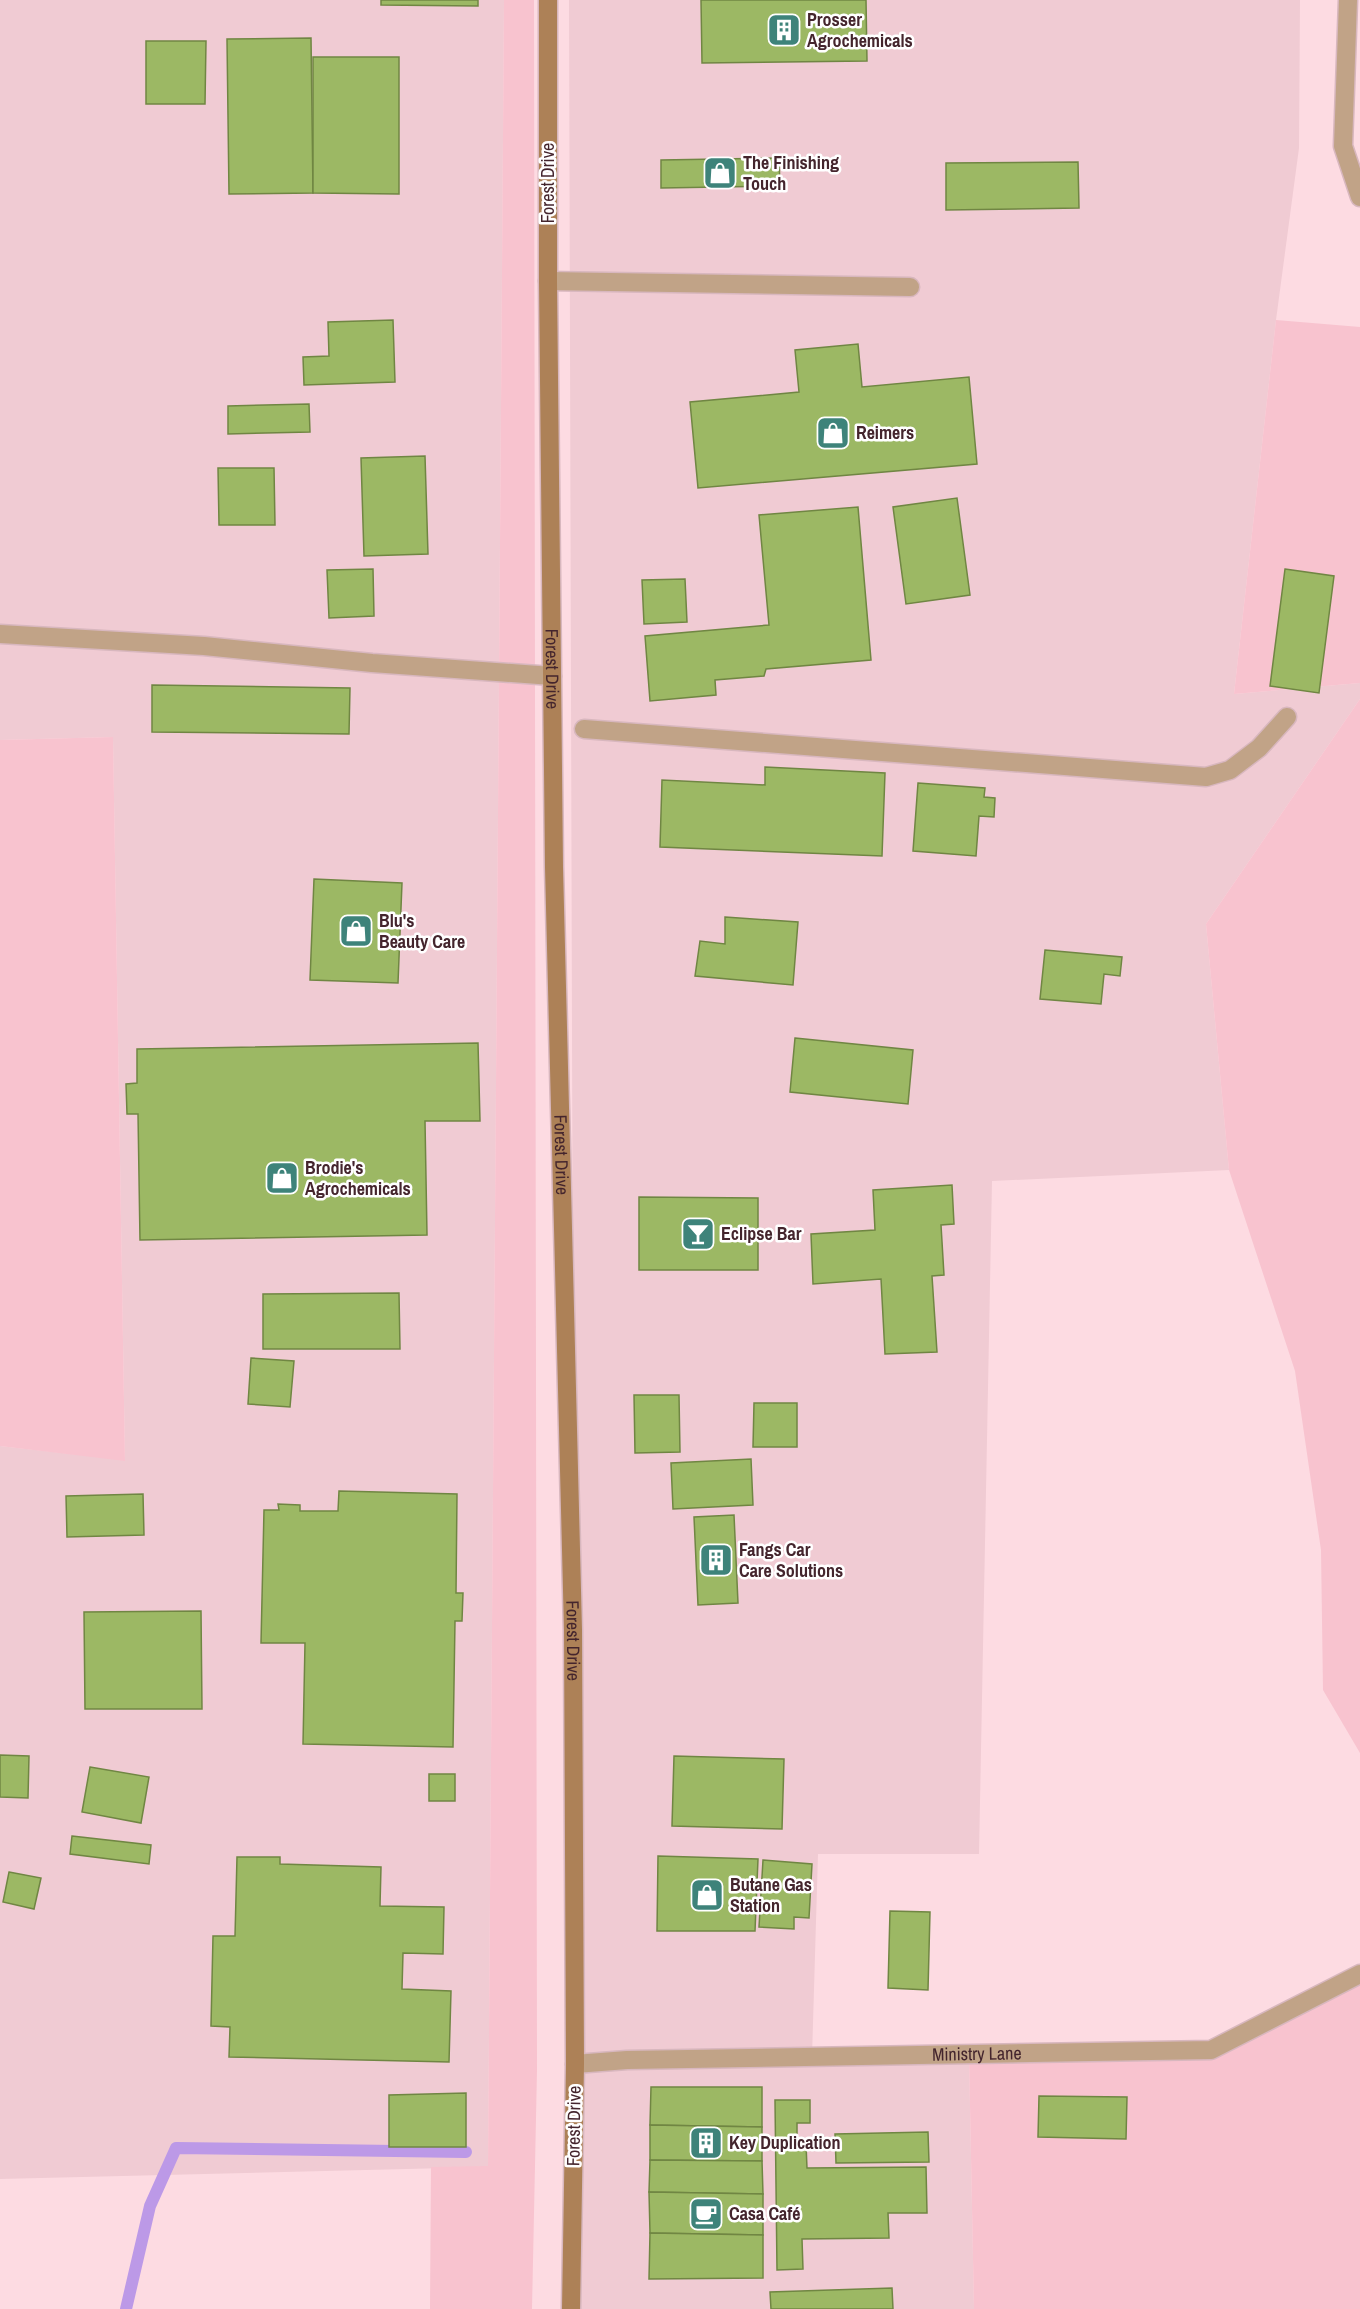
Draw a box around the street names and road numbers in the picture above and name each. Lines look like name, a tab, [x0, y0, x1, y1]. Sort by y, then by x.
street label: Forest Drive	[535, 143, 560, 223]
street label: Forest Drive	[540, 629, 565, 709]
street label: Forest Drive	[548, 1114, 575, 1195]
street label: Forest Drive	[560, 1600, 586, 1681]
street label: Ministry Lane	[932, 2040, 1022, 2067]
street label: Forest Drive	[560, 2086, 587, 2166]

